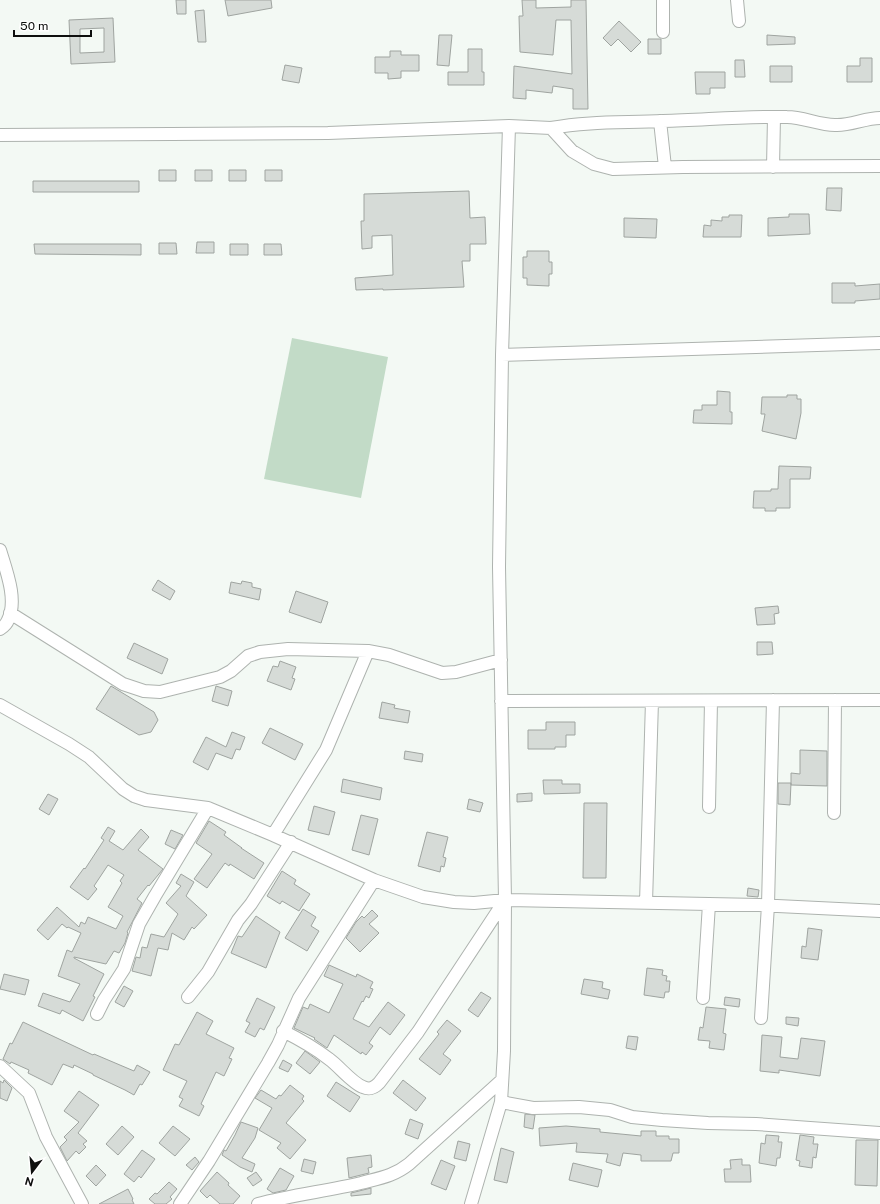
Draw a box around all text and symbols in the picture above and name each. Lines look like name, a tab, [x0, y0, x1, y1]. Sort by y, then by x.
scale bar	[14, 12, 91, 38]
text: 50 m	[20, 19, 48, 33]
north arrow	[12, 1152, 52, 1192]
text: N	[23, 1175, 35, 1189]

